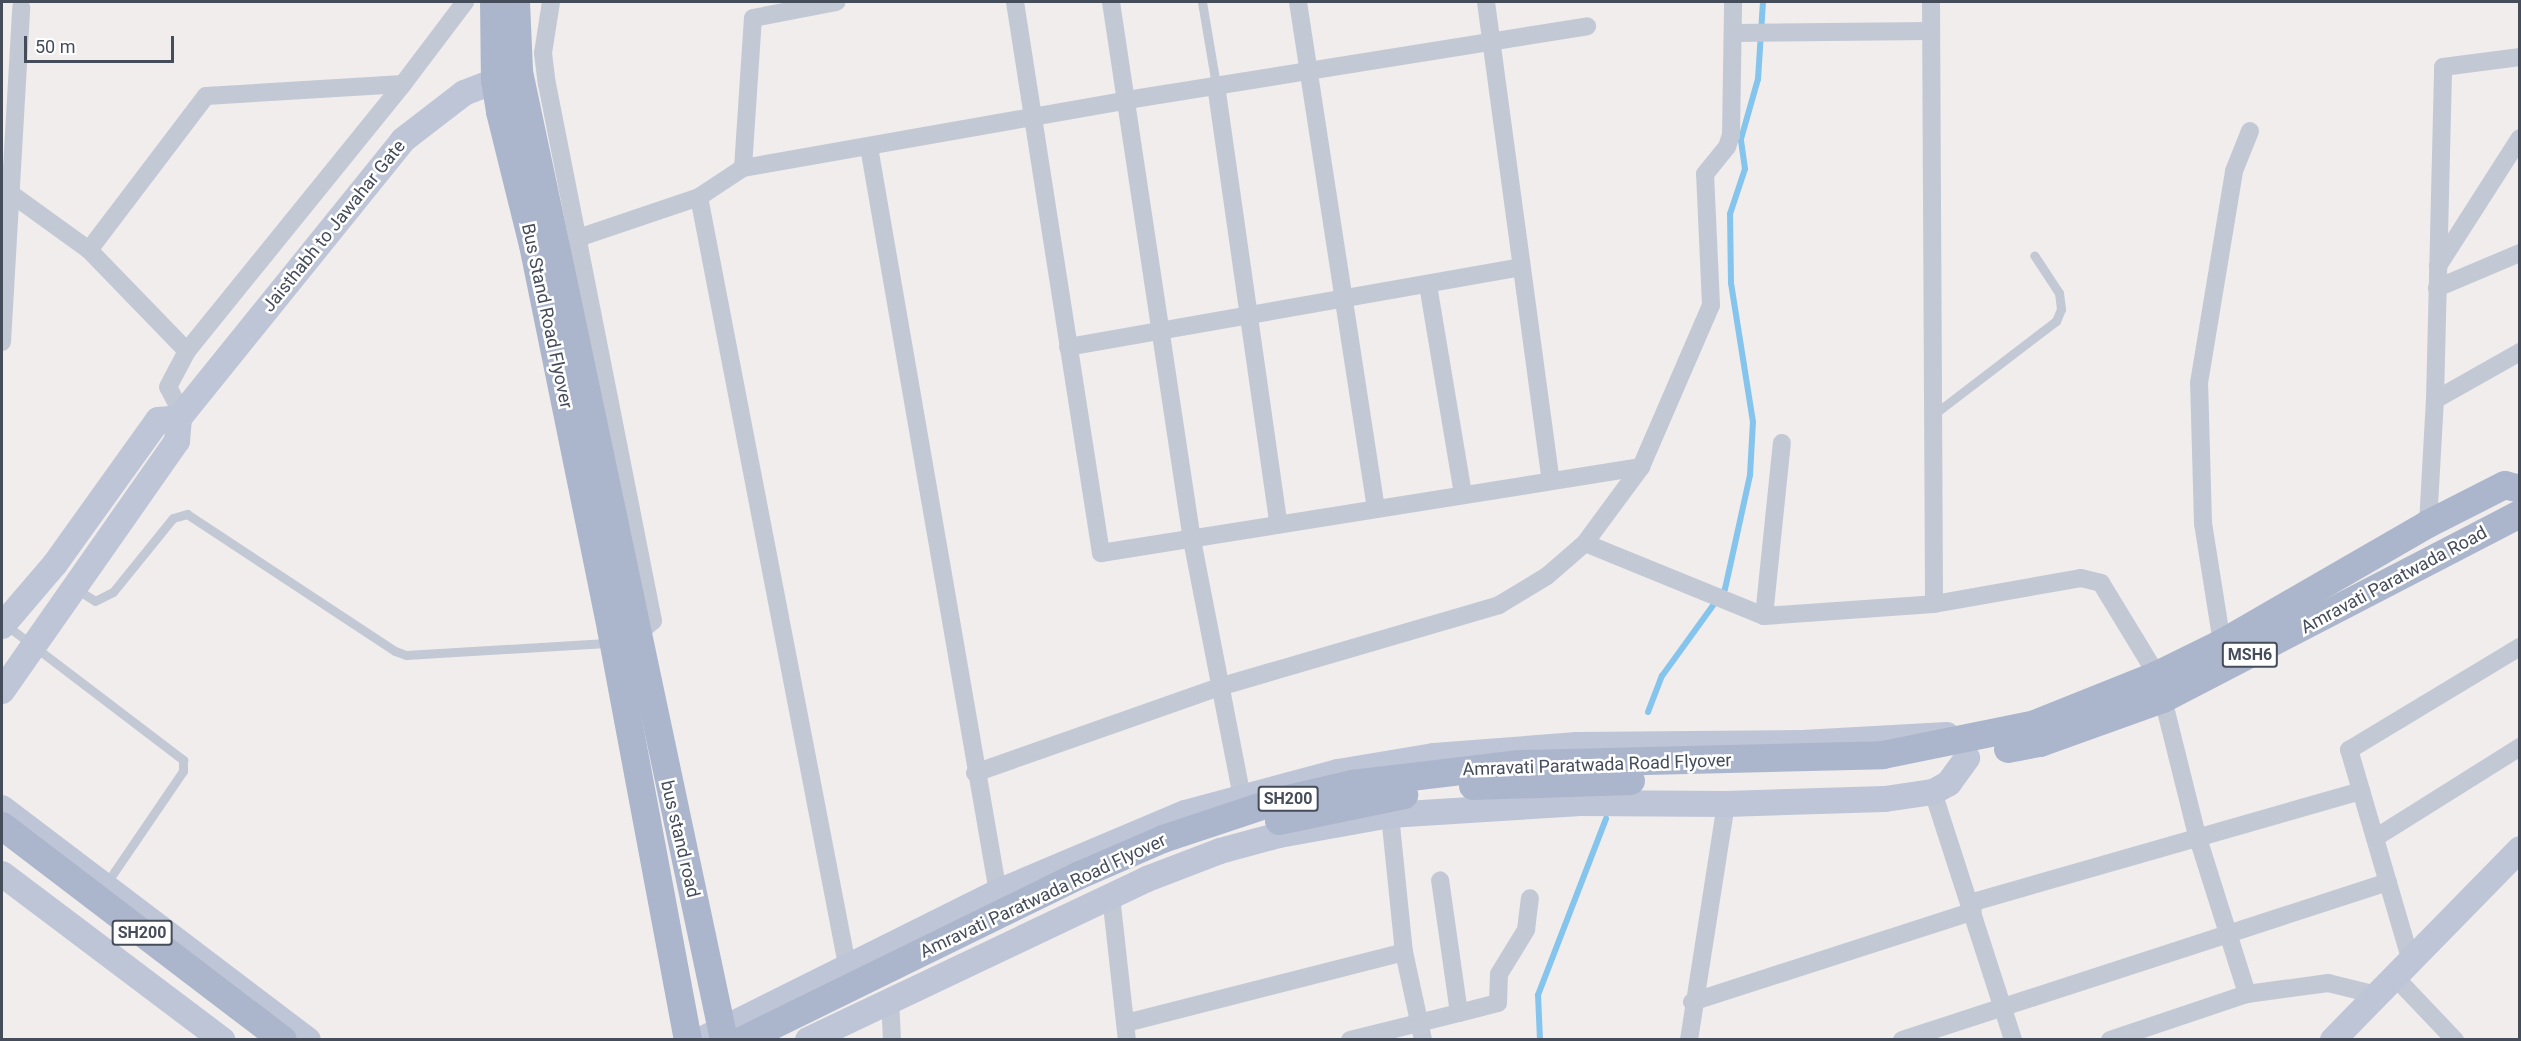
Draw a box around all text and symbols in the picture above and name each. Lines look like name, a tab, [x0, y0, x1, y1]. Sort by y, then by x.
scale bar	[27, 24, 177, 62]
text: 50 m	[35, 36, 75, 57]
street label: Jaisthabh to Jawahar Gate	[258, 136, 410, 316]
street label: Bus Stand Road Flyover	[517, 221, 577, 411]
street label: Amravati Paratwada Road	[2297, 522, 2491, 638]
road number: MSH6	[2222, 642, 2278, 668]
street label: Amravati Paratwada Road Flyover	[1462, 750, 1732, 780]
street label: bus stand road	[656, 778, 704, 900]
road number: SH200	[1256, 786, 1320, 812]
street label: Amravati Paratwada Road Flyover	[916, 829, 1170, 963]
road number: SH200	[110, 920, 174, 946]

